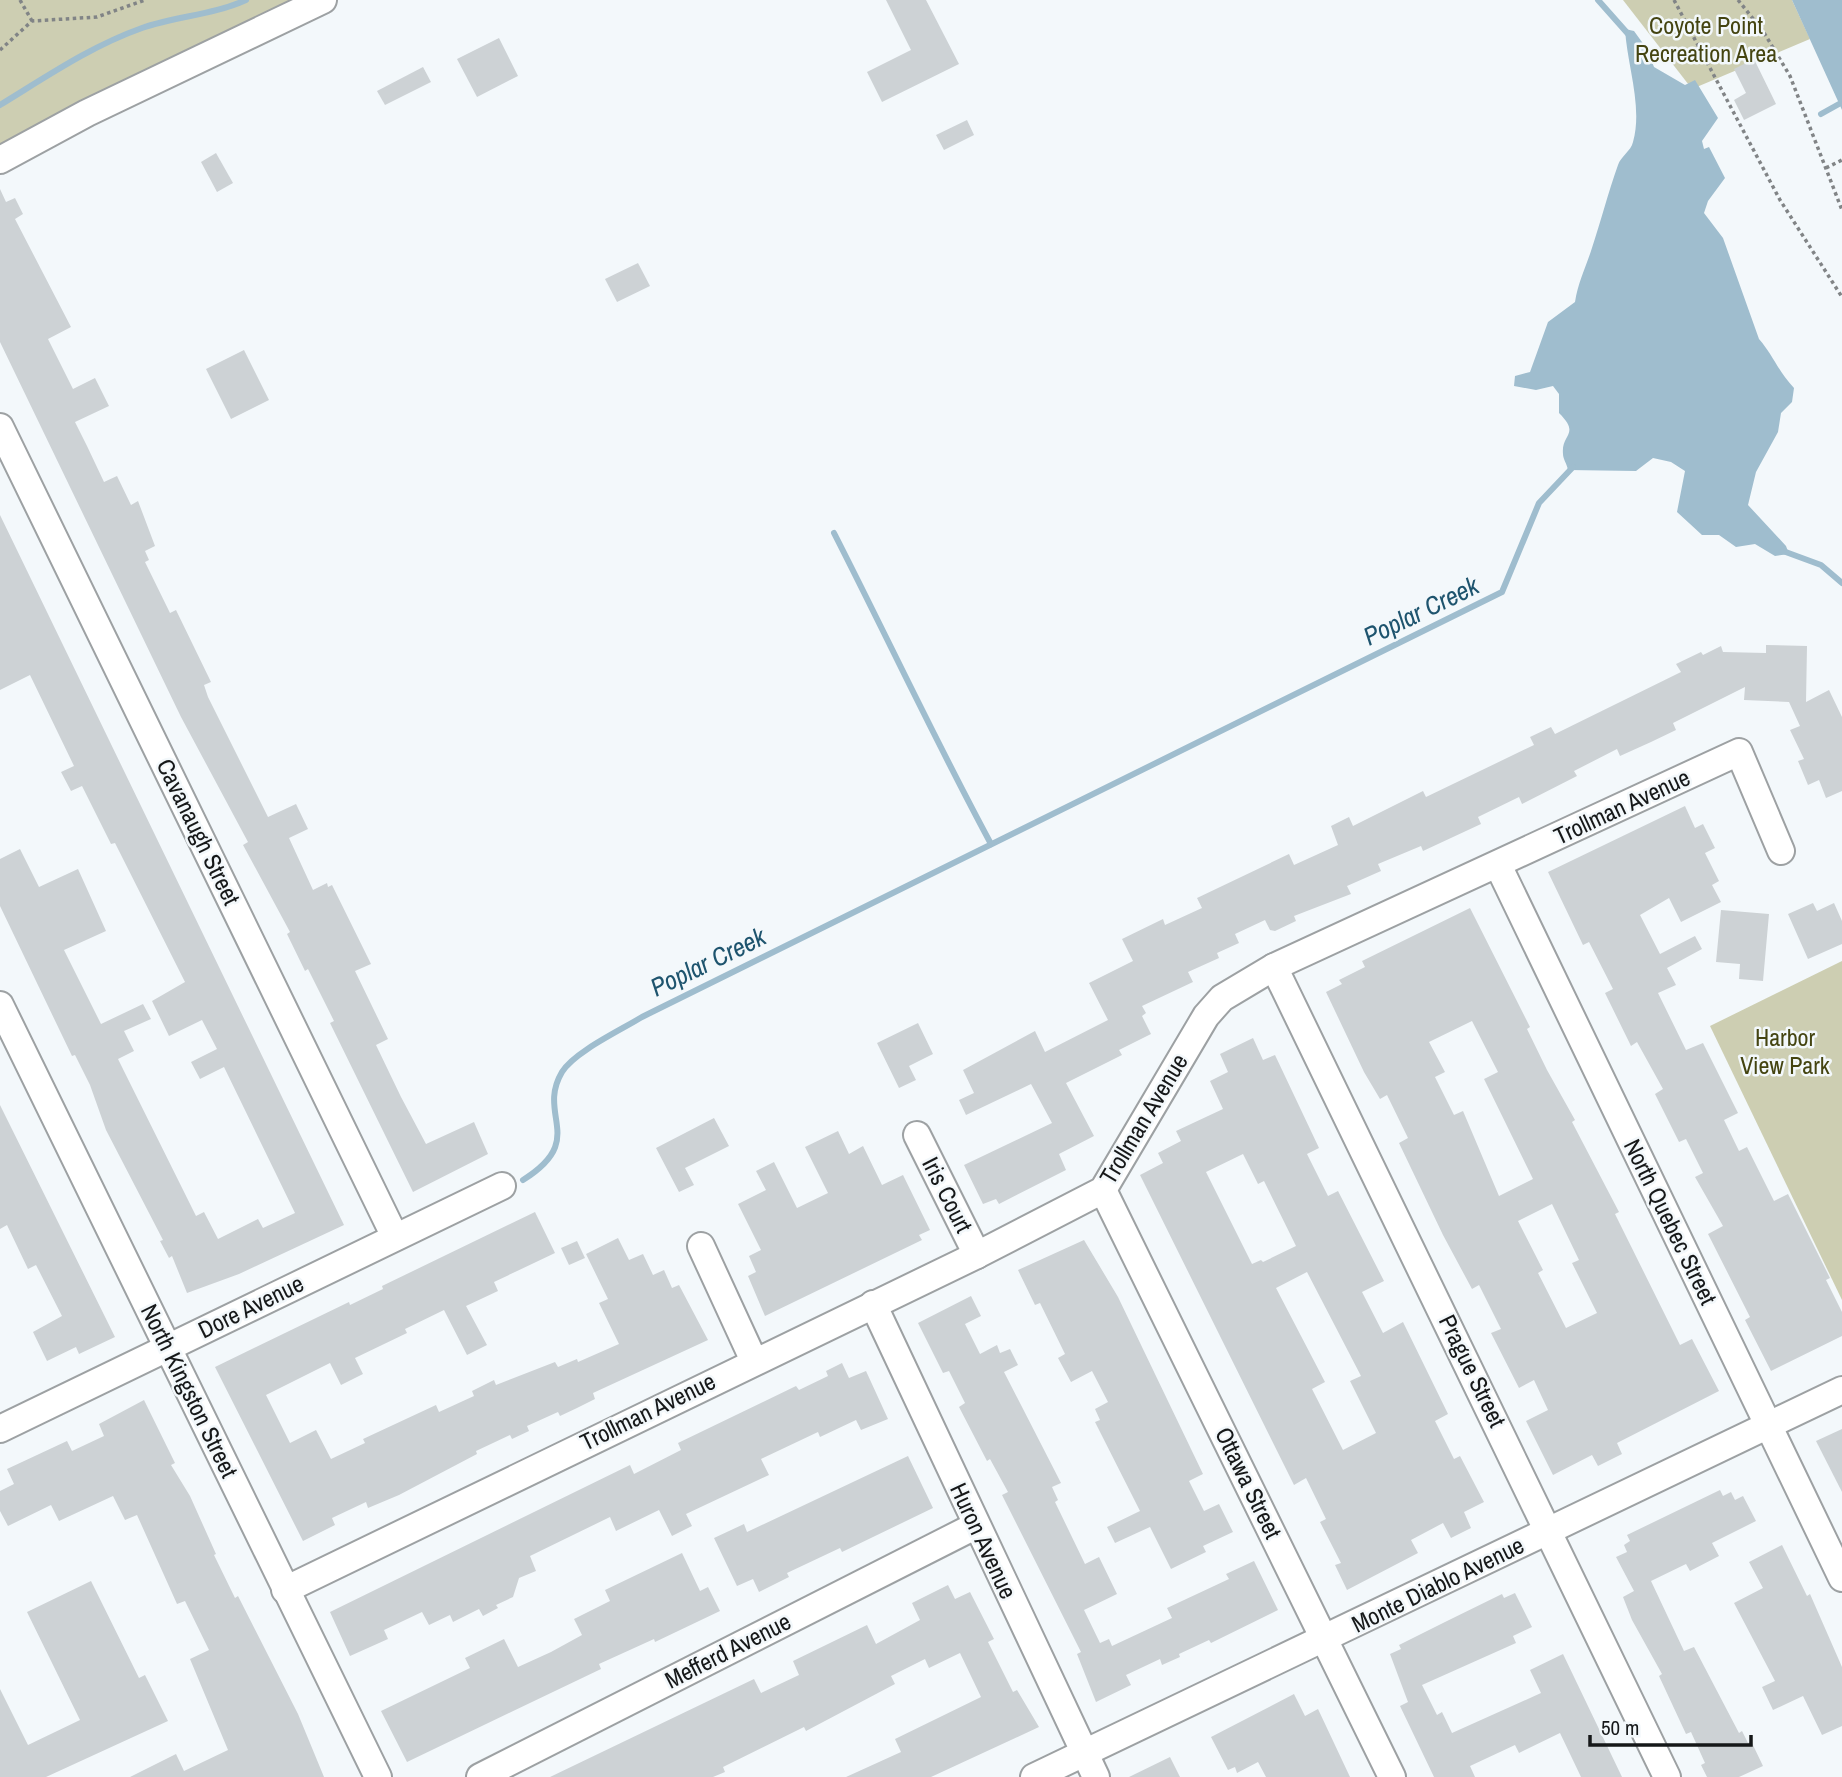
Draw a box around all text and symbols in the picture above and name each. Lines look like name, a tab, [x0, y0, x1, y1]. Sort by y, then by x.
park label: Coyote Point Recreation Area	[1635, 9, 1777, 69]
water label: Poplar Creek	[1357, 567, 1486, 654]
street label: Cavanaugh Street	[150, 753, 248, 910]
street label: Trollman Avenue	[1548, 761, 1695, 852]
water label: Poplar Creek	[644, 918, 773, 1005]
park label: Harbor View Park	[1740, 1021, 1830, 1081]
street label: Trollman Avenue	[1092, 1047, 1195, 1190]
street label: North Quebec Street	[1617, 1133, 1725, 1310]
street label: Iris Court	[915, 1151, 981, 1238]
street label: Dore Avenue	[193, 1267, 309, 1345]
street label: North Kingston Street	[134, 1298, 246, 1483]
street label: Prague Street	[1432, 1309, 1514, 1433]
street label: Trollman Avenue	[575, 1365, 720, 1458]
street label: Ottawa Street	[1208, 1421, 1290, 1544]
street label: Huron Avenue	[943, 1477, 1025, 1604]
street label: Monte Diablo Avenue	[1346, 1529, 1529, 1640]
street label: Mefferd Avenue	[659, 1605, 796, 1696]
scale bar	[1590, 1704, 1751, 1748]
text: 50 m	[1601, 1713, 1639, 1742]

